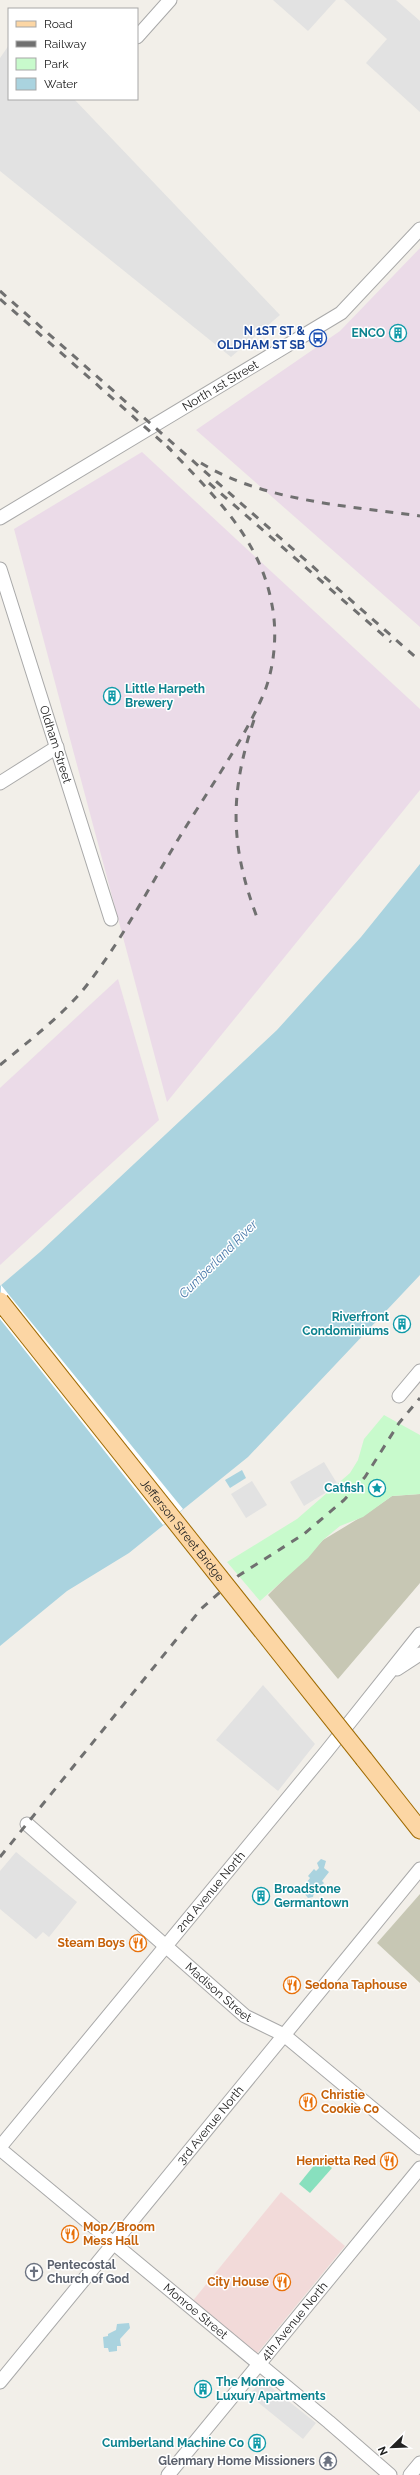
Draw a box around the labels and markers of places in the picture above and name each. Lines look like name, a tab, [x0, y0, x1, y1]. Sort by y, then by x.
building icon: ENCO	[388, 323, 408, 343]
place label: N 1ST ST & OLDHAM ST SB	[217, 324, 305, 352]
place label: ENCO	[351, 326, 385, 340]
bus stop icon: N 1ST ST & OLDHAM ST SB	[308, 328, 328, 348]
place label: Little Harpeth Brewery	[125, 682, 205, 710]
building icon: Little Harpeth Brewery	[102, 686, 122, 706]
place label: Riverfront Condominiums	[302, 1310, 389, 1338]
building icon: Riverfront Condominiums	[392, 1314, 412, 1334]
place icon: Catfish	[367, 1478, 387, 1498]
place label: Catfish	[324, 1481, 364, 1495]
place label: Broadstone Germantown	[274, 1882, 349, 1910]
building icon: Broadstone Germantown	[251, 1886, 271, 1906]
restaurant icon: Steam Boys	[128, 1933, 148, 1953]
place label: Steam Boys	[58, 1936, 125, 1950]
restaurant icon: Sedona Taphouse	[282, 1975, 302, 1995]
place label: Sedona Taphouse	[305, 1978, 407, 1992]
place label: Christie Cookie Co	[321, 2088, 379, 2116]
restaurant icon: Christie Cookie Co	[298, 2092, 318, 2112]
restaurant icon: Henrietta Red	[379, 2151, 399, 2171]
place label: Henrietta Red	[296, 2154, 376, 2168]
place label: Mop/Broom Mess Hall	[83, 2220, 155, 2248]
restaurant icon: Mop/Broom Mess Hall	[60, 2224, 80, 2244]
place label: Pentecostal Church of God	[47, 2258, 130, 2286]
church icon: Pentecostal Church of God	[24, 2262, 44, 2282]
restaurant icon: City House	[272, 2272, 292, 2292]
place label: City House	[207, 2275, 269, 2289]
place label: The Monroe Luxury Apartments	[216, 2375, 326, 2403]
building icon: The Monroe Luxury Apartments	[193, 2379, 213, 2399]
building icon: Cumberland Machine Co	[247, 2433, 267, 2453]
place label: Cumberland Machine Co	[102, 2436, 244, 2450]
temple icon: Glenmary Home Missioners	[318, 2451, 338, 2471]
place label: Glenmary Home Missioners	[158, 2454, 315, 2468]

